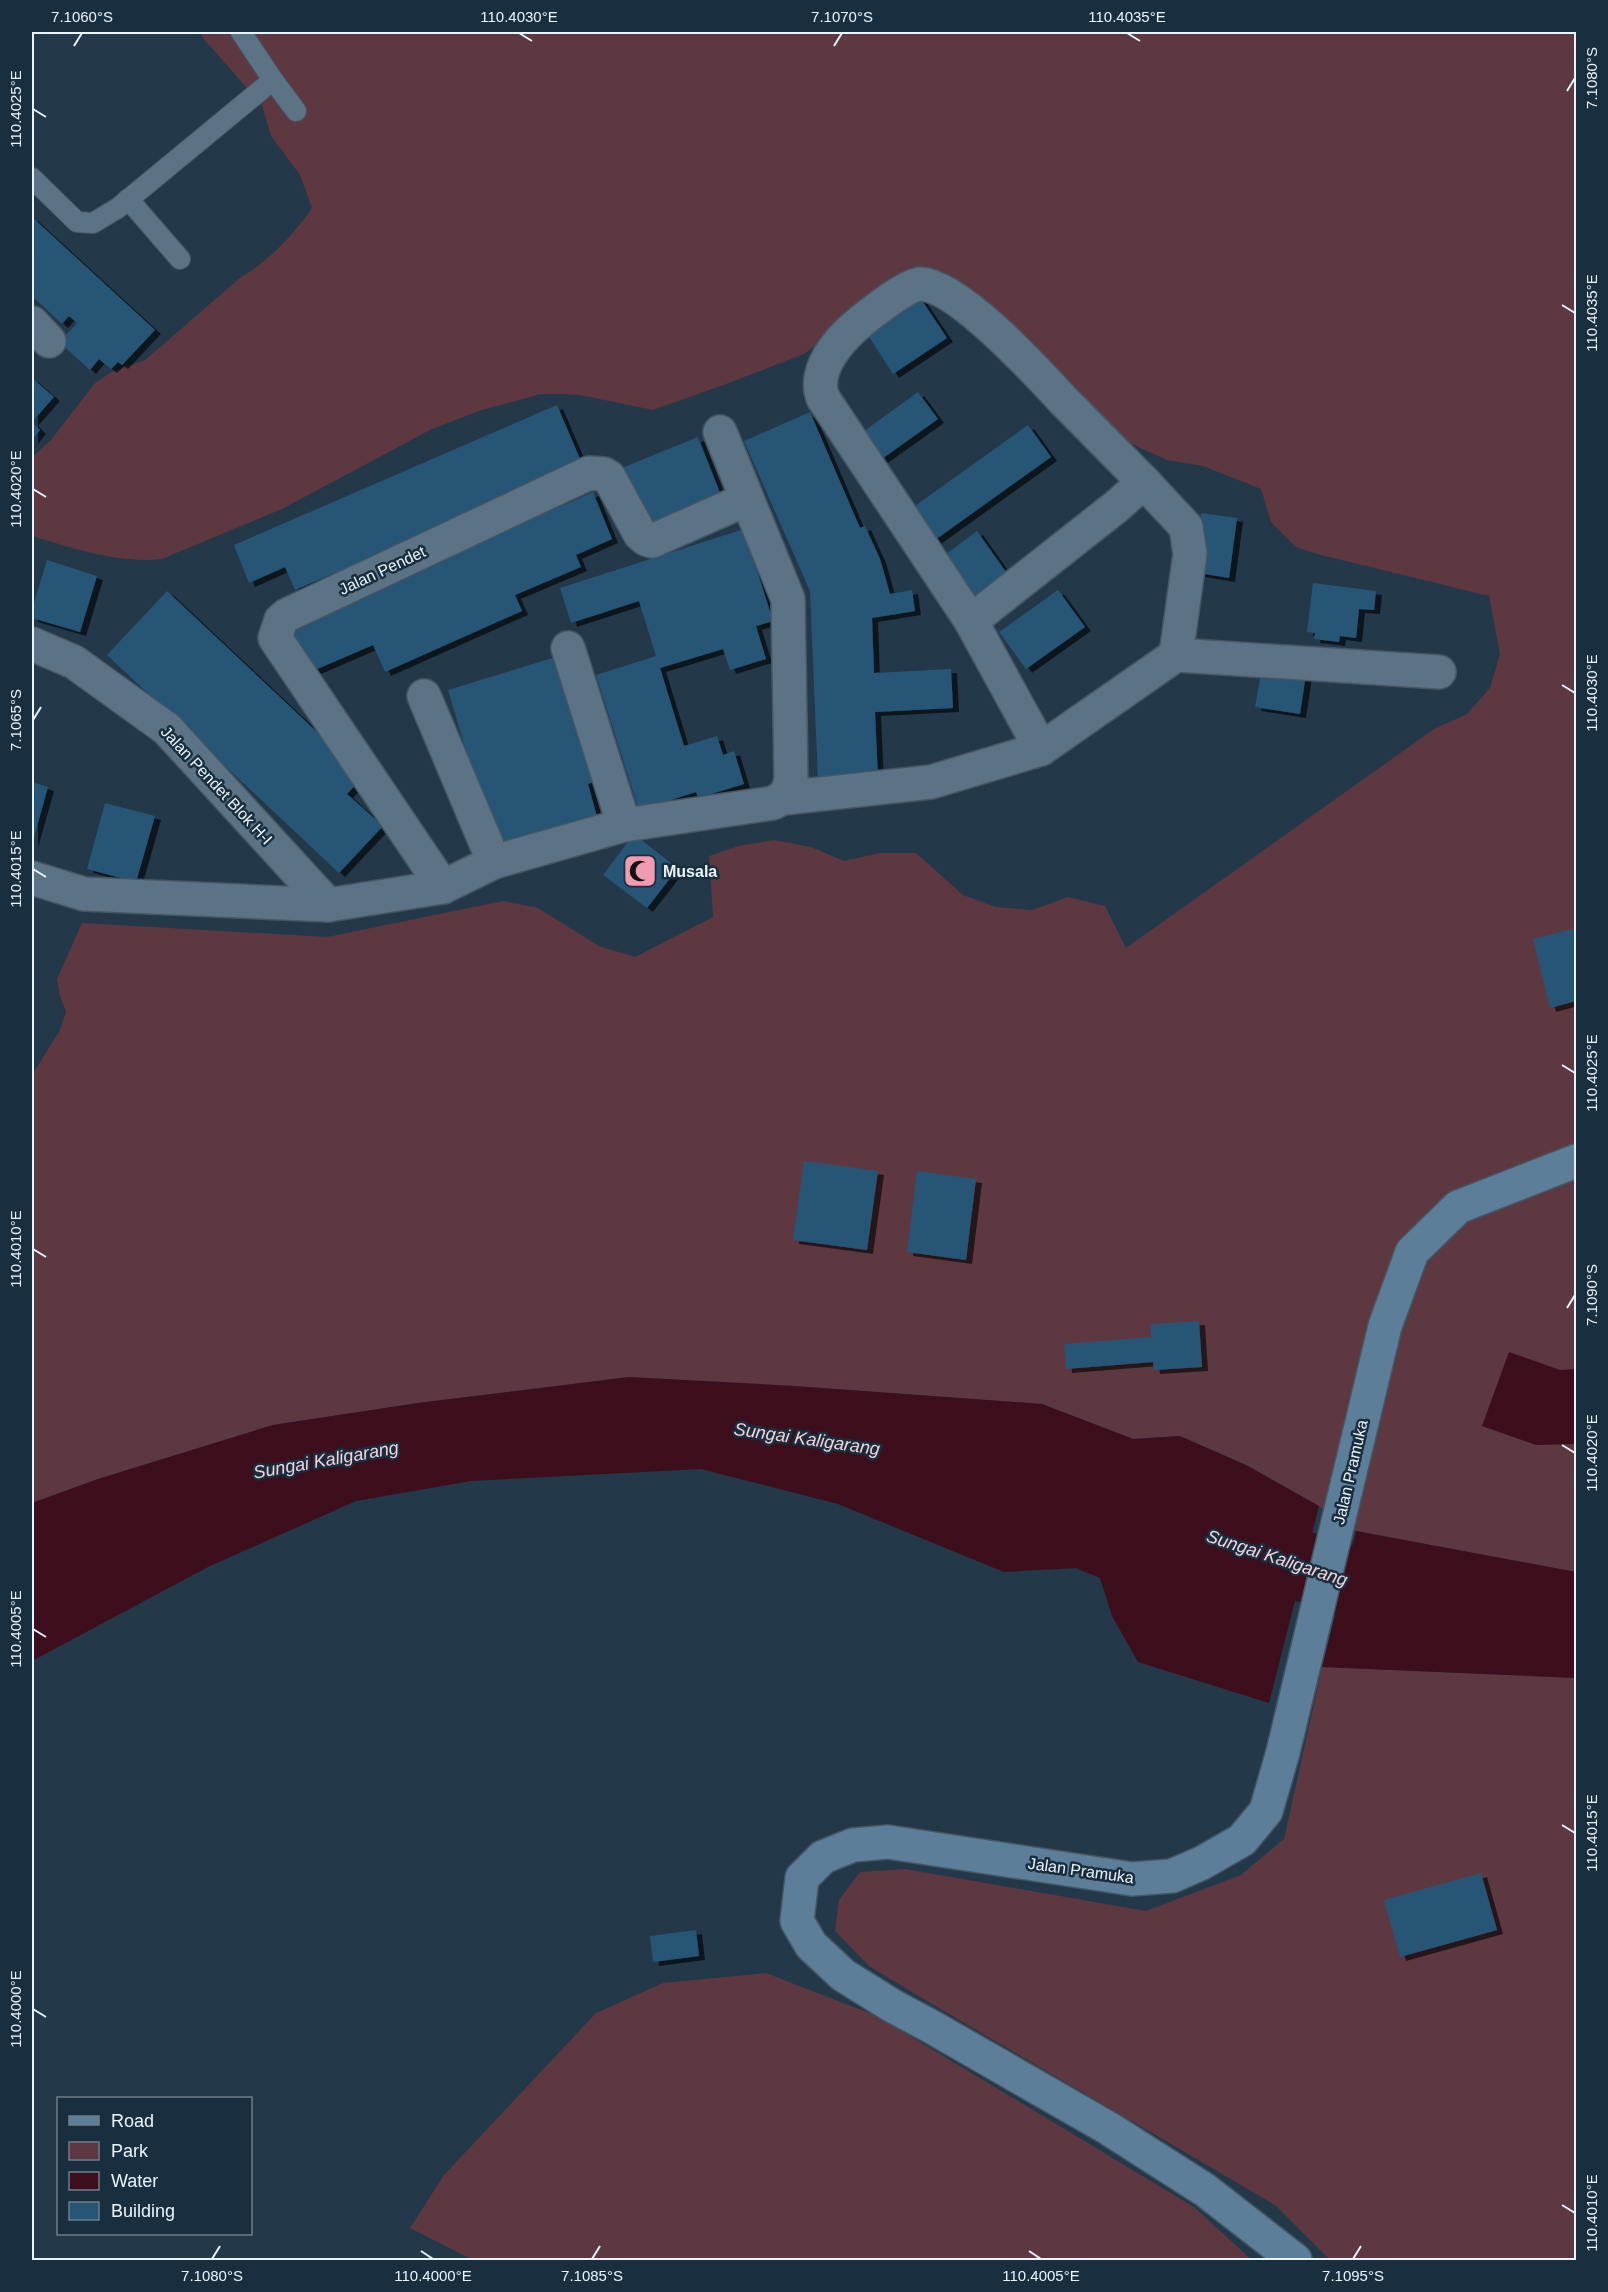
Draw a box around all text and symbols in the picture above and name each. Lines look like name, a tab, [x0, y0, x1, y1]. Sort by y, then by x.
text: 7.1060°S	[51, 8, 113, 25]
text: 110.4030°E	[480, 8, 558, 25]
text: 7.1070°S	[811, 8, 873, 25]
text: 110.4035°E	[1088, 8, 1166, 25]
text: 7.1080°S	[1583, 47, 1600, 109]
text: 110.4025°E	[7, 70, 24, 148]
text: 110.4035°E	[1583, 274, 1600, 352]
text: 110.4020°E	[7, 450, 24, 528]
street label: Jalan Pendet	[336, 543, 429, 598]
text: 110.4030°E	[1583, 654, 1600, 732]
text: 7.1065°S	[7, 689, 24, 751]
street label: Jalan Pendet Blok H-I	[158, 723, 276, 848]
text: 110.4015°E	[7, 830, 24, 908]
mosque icon: Musala	[622, 853, 658, 889]
place label: Musala	[663, 863, 717, 880]
text: 110.4025°E	[1583, 1034, 1600, 1112]
text: 110.4010°E	[7, 1210, 24, 1288]
text: 7.1090°S	[1583, 1264, 1600, 1326]
text: 110.4020°E	[1583, 1414, 1600, 1492]
street label: Jalan Pramuka	[1330, 1418, 1371, 1526]
water label: Sungai Kaligarang	[733, 1419, 881, 1459]
water label: Sungai Kaligarang	[252, 1437, 400, 1483]
water label: Sungai Kaligarang	[1204, 1526, 1350, 1590]
text: 110.4005°E	[7, 1590, 24, 1668]
text: 110.4015°E	[1583, 1794, 1600, 1872]
street label: Jalan Pramuka	[1027, 1855, 1135, 1886]
text: 110.4000°E	[7, 1970, 24, 2048]
legend	[57, 2097, 252, 2235]
text: Road	[111, 2111, 154, 2131]
text: Park	[111, 2141, 149, 2161]
text: Water	[111, 2171, 158, 2191]
text: 110.4010°E	[1583, 2174, 1600, 2252]
text: Building	[111, 2201, 175, 2221]
text: 7.1080°S	[181, 2267, 243, 2284]
text: 110.4000°E	[394, 2267, 472, 2284]
text: 7.1085°S	[561, 2267, 623, 2284]
text: 110.4005°E	[1002, 2267, 1080, 2284]
text: 7.1095°S	[1322, 2267, 1384, 2284]

